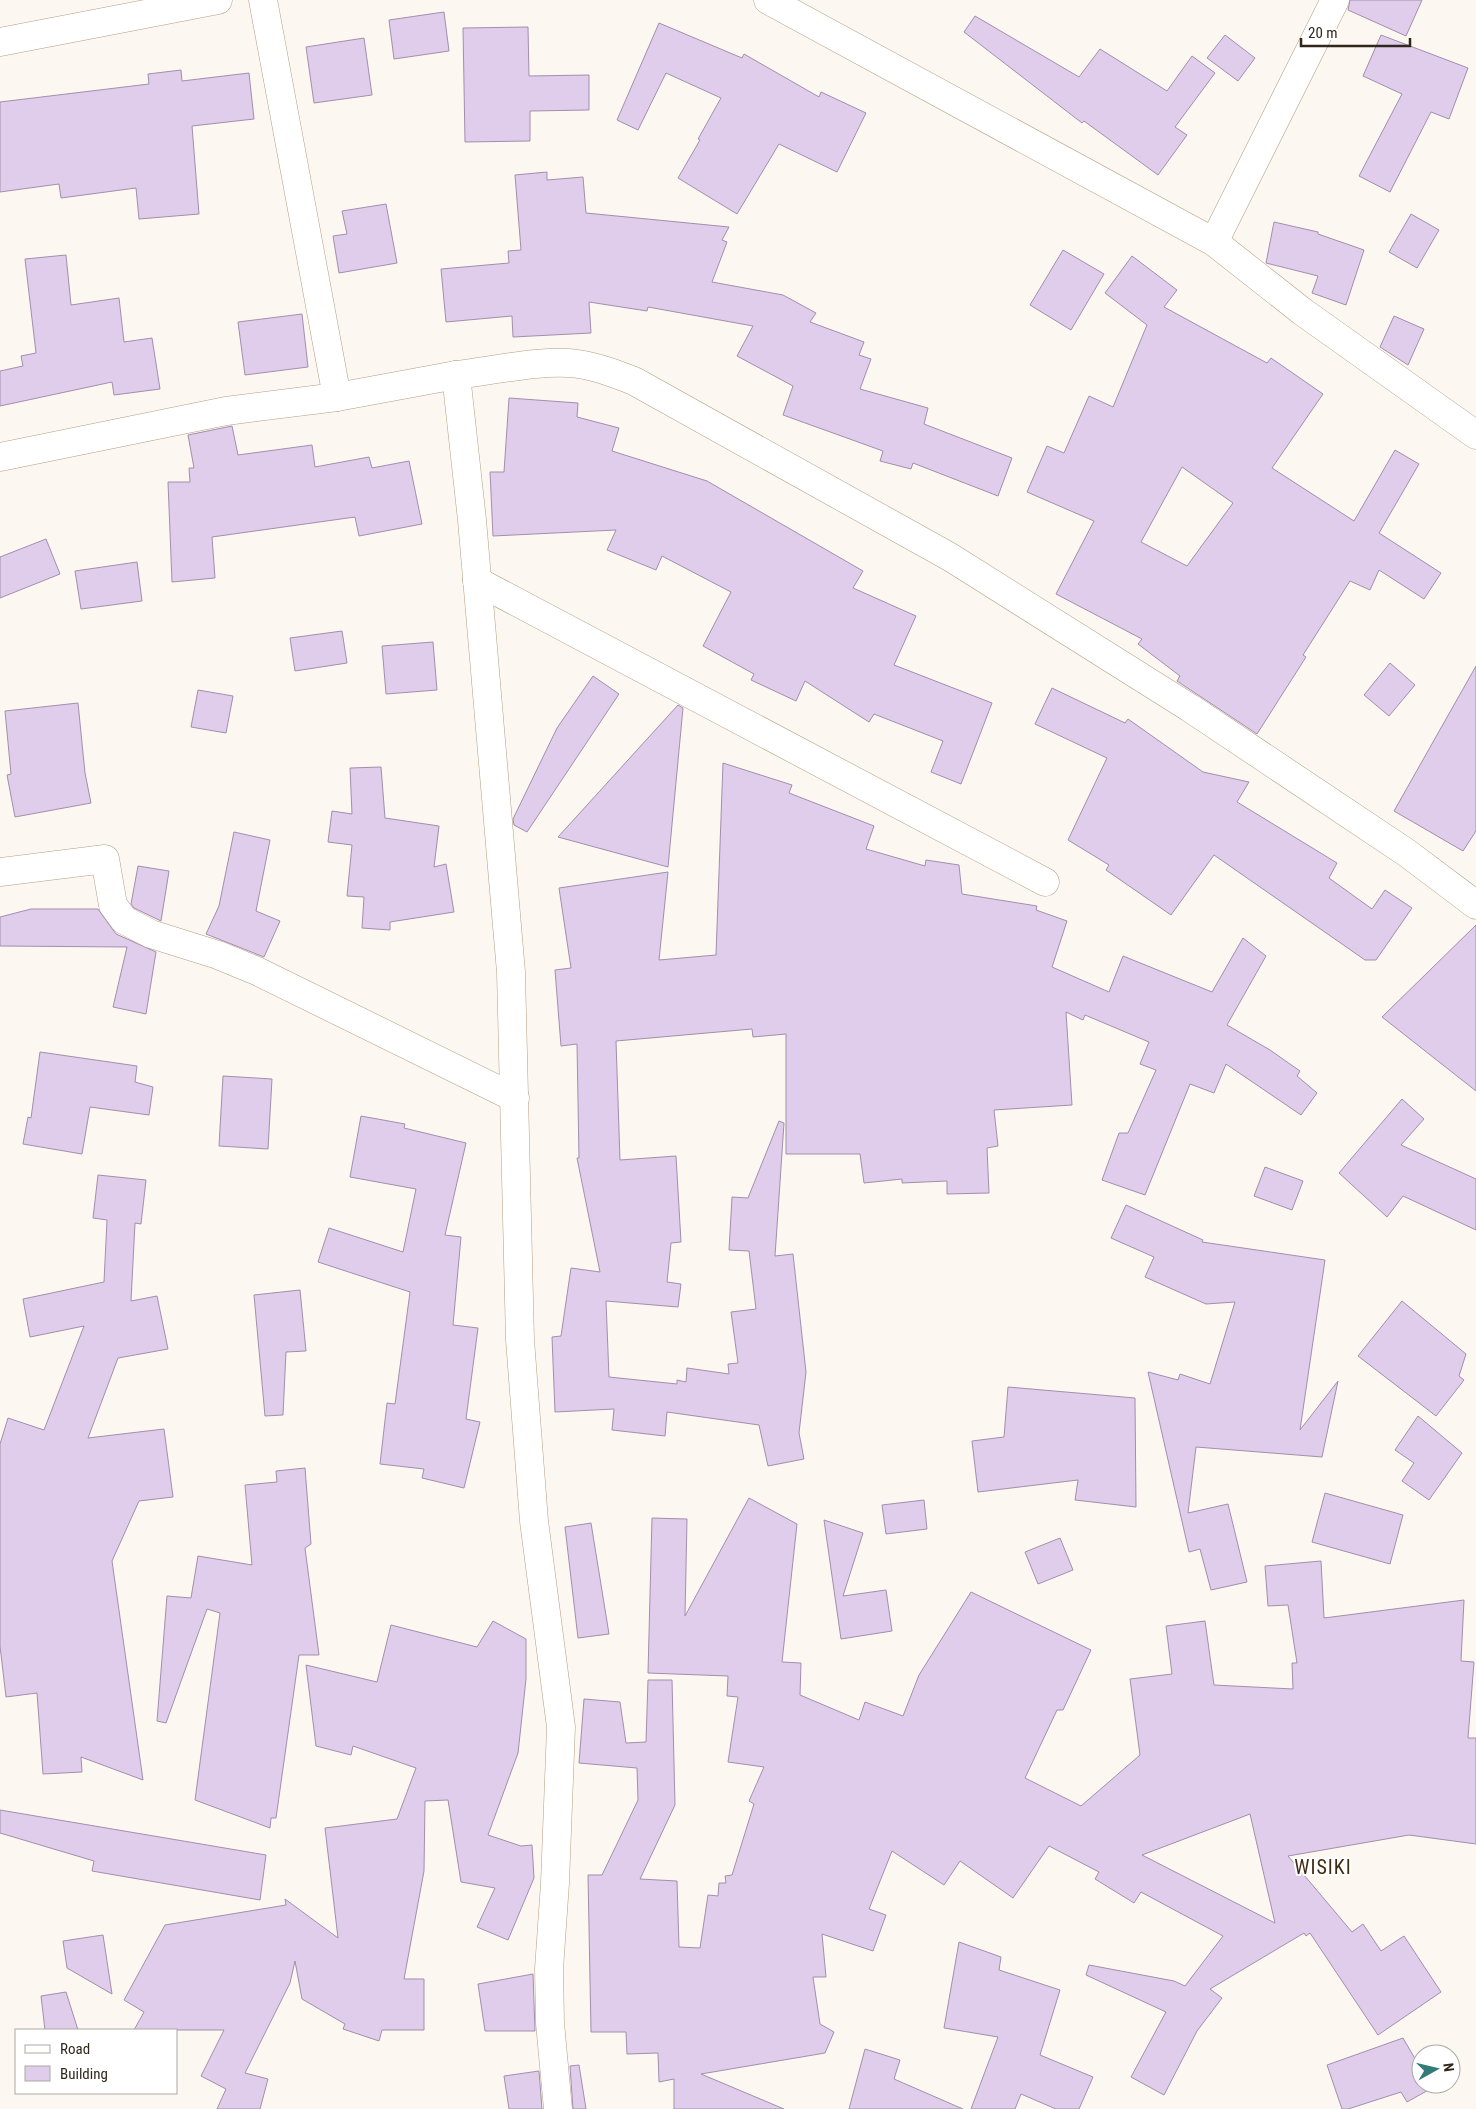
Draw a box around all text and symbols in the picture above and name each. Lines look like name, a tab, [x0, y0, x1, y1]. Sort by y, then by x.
scale bar	[1301, 15, 1410, 47]
text: 20 m	[1308, 24, 1338, 42]
district label: WISIKI	[1294, 1855, 1352, 1879]
legend	[15, 2029, 178, 2094]
text: Road	[60, 2040, 90, 2058]
north arrow	[1411, 2044, 1461, 2094]
text: N	[1440, 2062, 1457, 2073]
text: Building	[60, 2065, 108, 2083]

